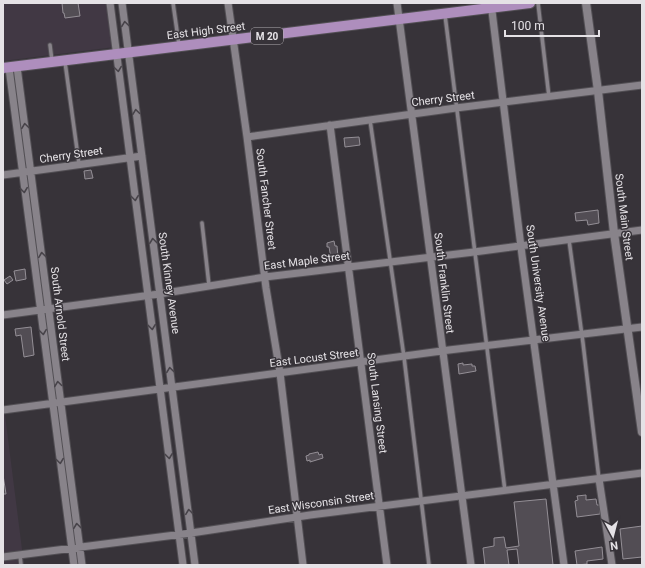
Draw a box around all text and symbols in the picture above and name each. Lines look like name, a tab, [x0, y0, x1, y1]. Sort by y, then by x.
scale bar	[505, 12, 599, 38]
text: 100 m	[511, 19, 545, 33]
street label: East High Street	[166, 20, 246, 42]
one-way arrow	[120, 21, 129, 27]
road number: M 20	[251, 28, 283, 44]
one-way arrow	[113, 66, 122, 72]
street label: Cherry Street	[411, 89, 476, 109]
one-way arrow	[132, 109, 141, 115]
one-way arrow	[21, 123, 30, 129]
street label: Cherry Street	[39, 144, 104, 166]
street label: South Fancher Street	[253, 147, 279, 251]
street label: South Main Street	[612, 173, 636, 262]
one-way arrow	[20, 186, 29, 193]
one-way arrow	[130, 195, 139, 201]
street label: South University Avenue	[523, 224, 553, 342]
street label: South Kinney Avenue	[155, 231, 183, 335]
street label: South Franklin Street	[431, 232, 457, 335]
one-way arrow	[148, 238, 157, 244]
street label: East Maple Street	[263, 249, 351, 273]
one-way arrow	[37, 252, 46, 258]
street label: South Arnold Street	[48, 266, 72, 362]
one-way arrow	[147, 324, 156, 330]
one-way arrow	[38, 329, 47, 335]
street label: East Locust Street	[269, 346, 359, 370]
street label: South Lansing Street	[364, 352, 390, 455]
one-way arrow	[166, 367, 175, 373]
one-way arrow	[54, 380, 63, 387]
one-way arrow	[164, 453, 173, 459]
one-way arrow	[55, 458, 64, 464]
street label: East Wisconsin Street	[267, 489, 375, 517]
one-way arrow	[185, 509, 194, 515]
north arrow	[593, 516, 633, 556]
one-way arrow	[73, 523, 82, 529]
text: N	[609, 539, 619, 552]

